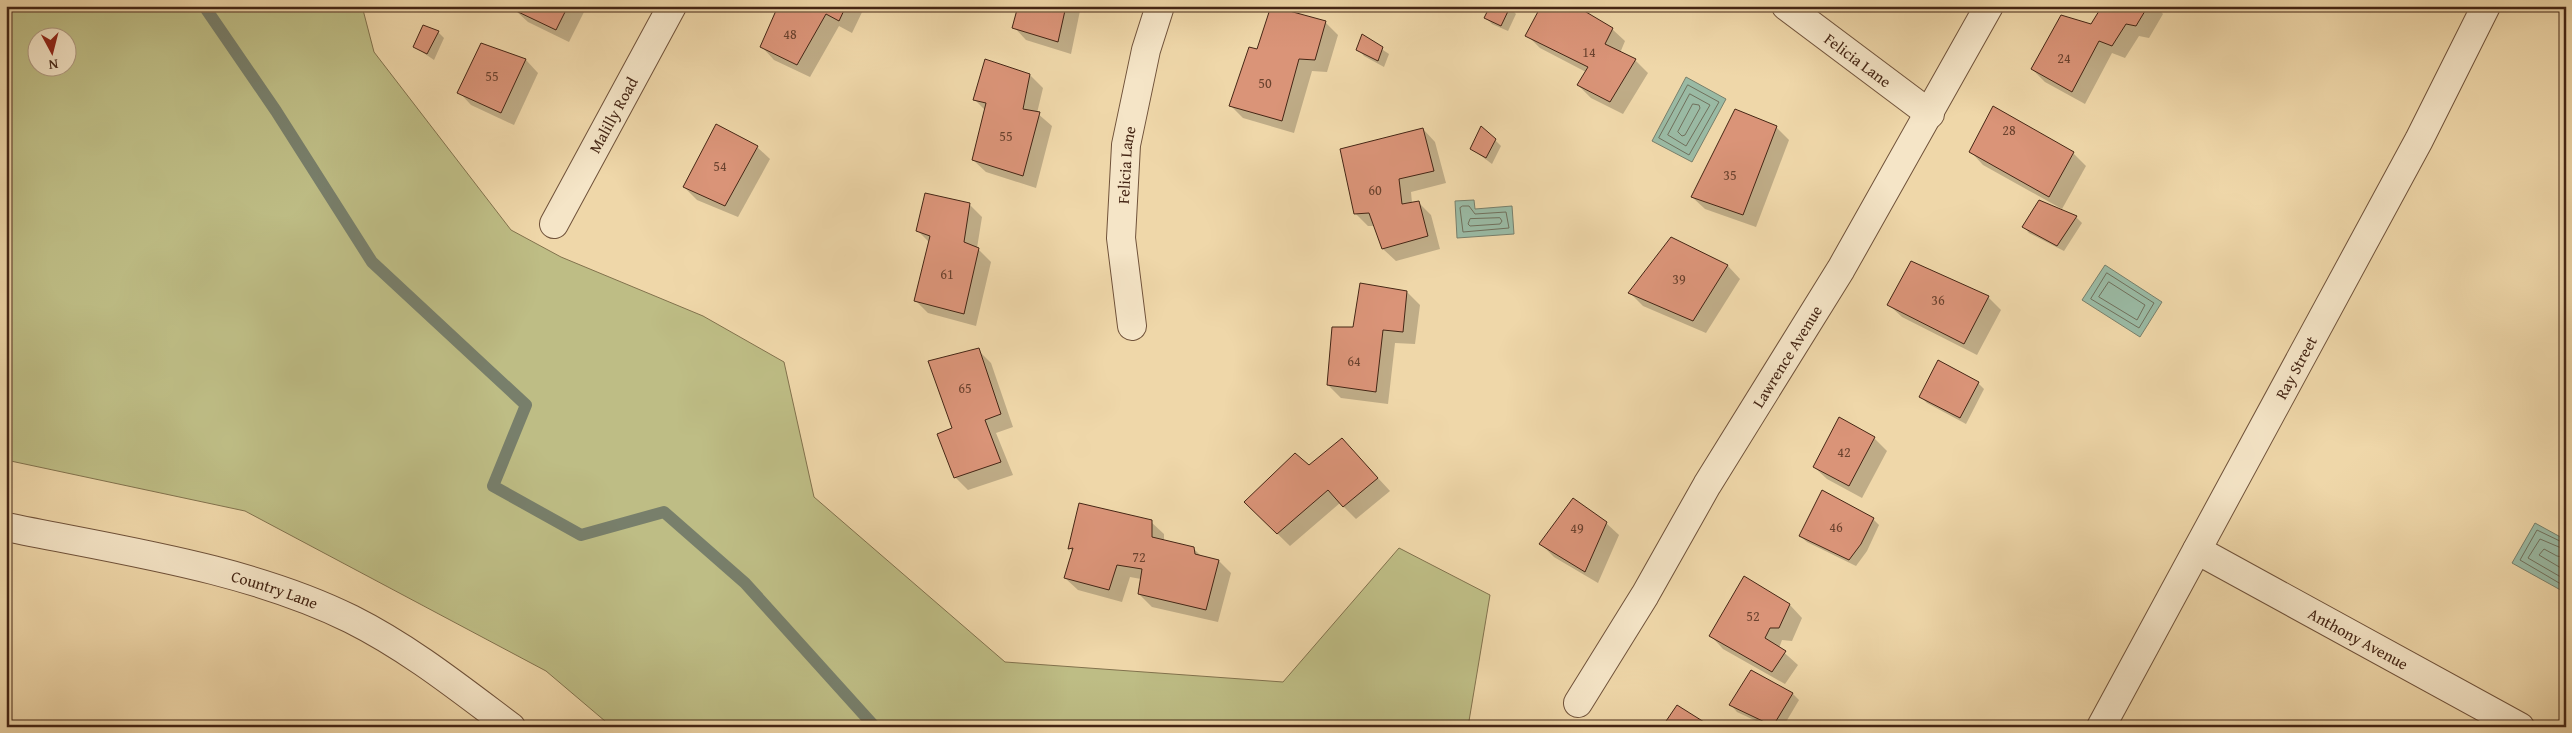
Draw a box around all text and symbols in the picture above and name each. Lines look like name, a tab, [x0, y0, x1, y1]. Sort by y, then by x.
house number: 48	[783, 24, 797, 44]
street label: Felicia Lane	[1820, 27, 1897, 93]
north arrow	[28, 28, 78, 78]
house number: 14	[1582, 42, 1596, 62]
house number: 24	[2057, 48, 2071, 68]
text: N	[47, 54, 59, 75]
house number: 55	[485, 66, 499, 86]
street label: Malilly Road	[583, 72, 644, 157]
house number: 50	[1258, 73, 1272, 93]
house number: 28	[2002, 120, 2016, 140]
street label: Felicia Lane	[1111, 124, 1142, 205]
house number: 55	[999, 126, 1013, 146]
house number: 54	[713, 156, 727, 176]
house number: 35	[1723, 165, 1737, 185]
house number: 60	[1368, 180, 1382, 200]
house number: 61	[940, 264, 954, 284]
house number: 39	[1672, 269, 1686, 289]
house number: 36	[1931, 290, 1945, 310]
street label: Lawrence Avenue	[1746, 300, 1828, 412]
street label: Ray Street	[2269, 331, 2323, 403]
house number: 64	[1347, 351, 1361, 371]
house number: 65	[958, 378, 972, 398]
house number: 42	[1837, 442, 1851, 462]
house number: 46	[1829, 517, 1843, 537]
house number: 49	[1570, 518, 1584, 538]
house number: 72	[1132, 547, 1146, 567]
street label: Country Lane	[229, 564, 322, 615]
street label: Anthony Avenue	[2304, 601, 2413, 676]
house number: 52	[1746, 606, 1760, 626]

